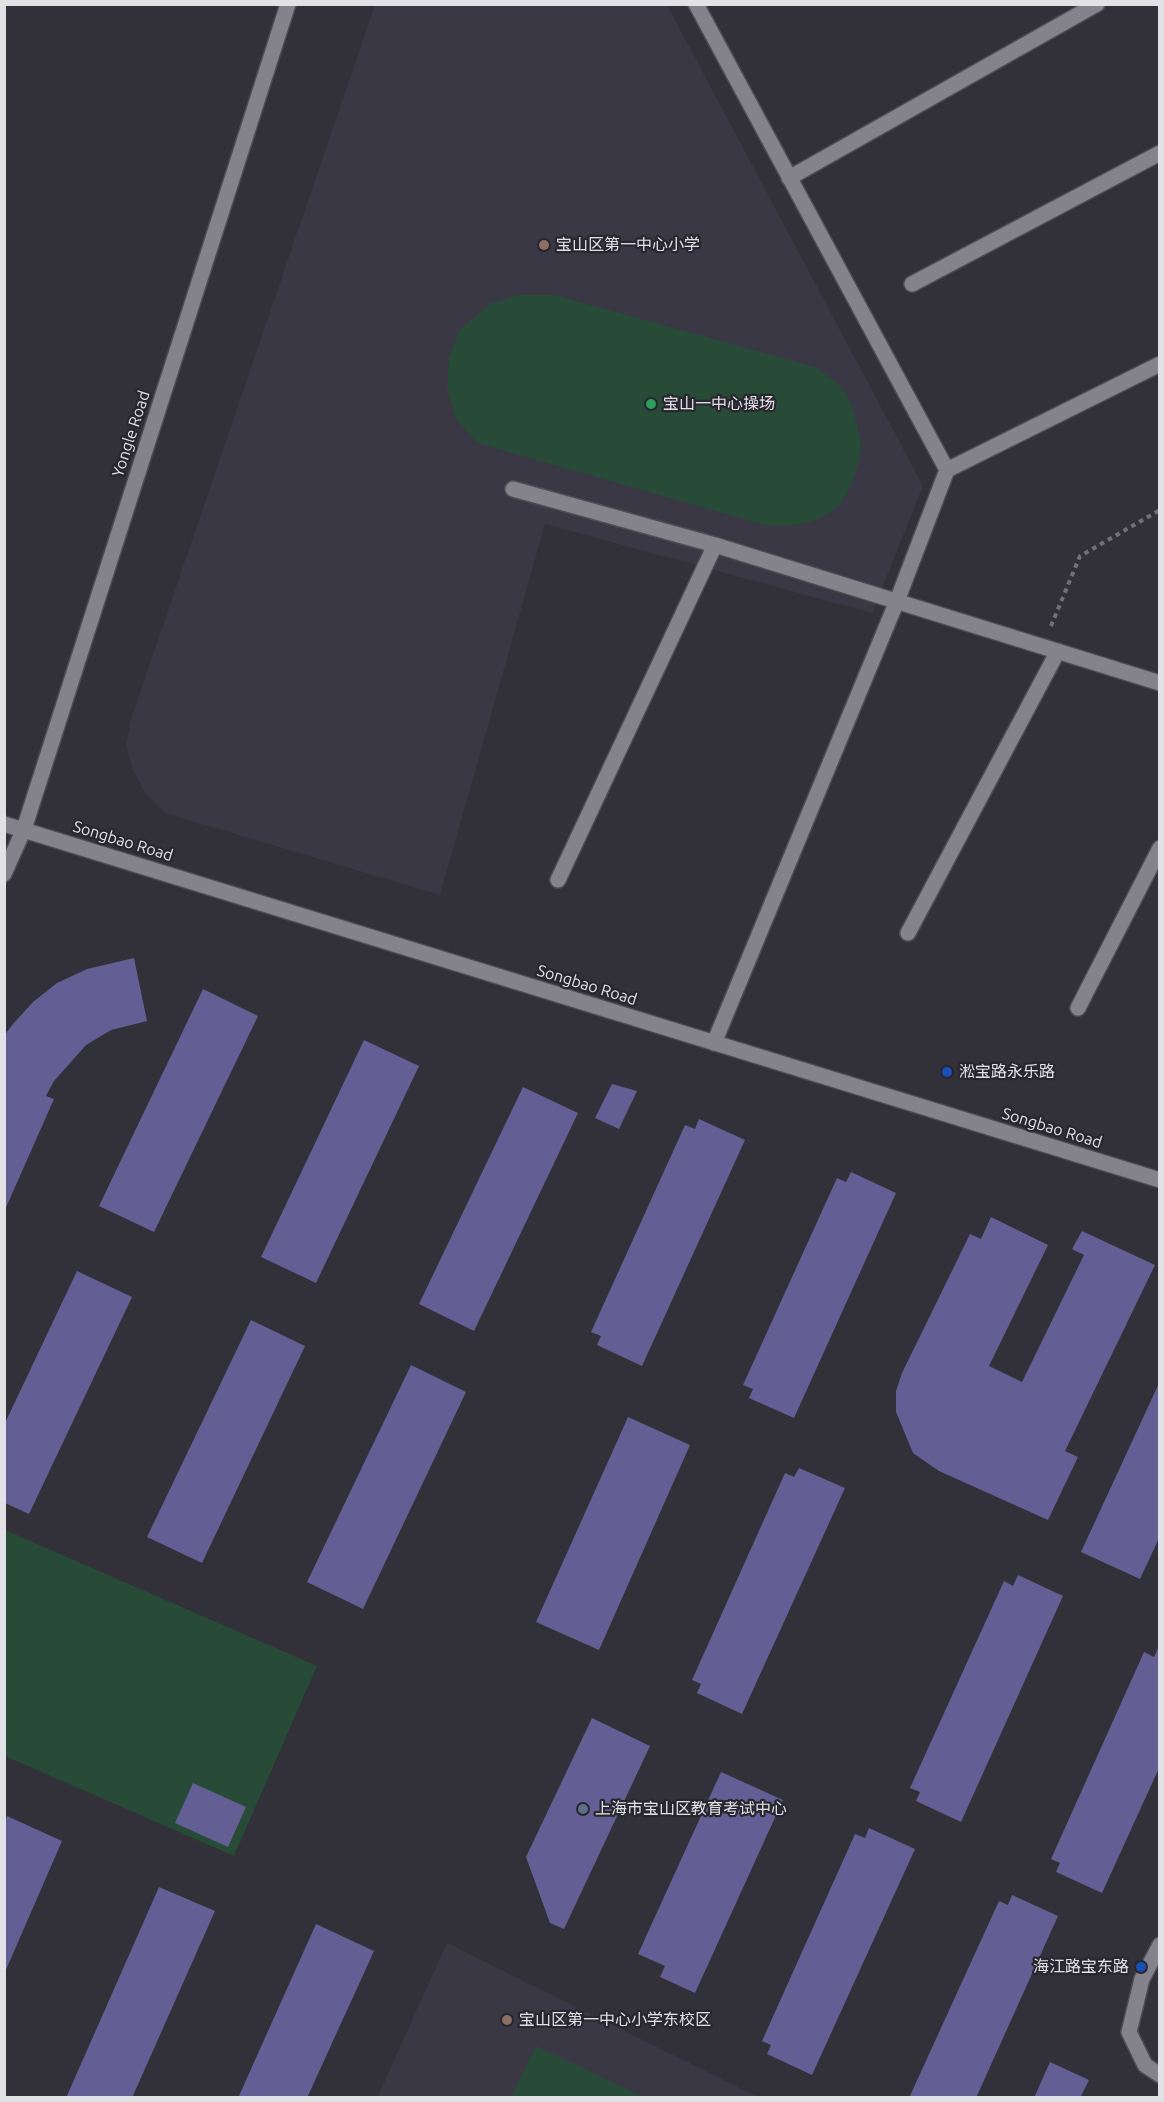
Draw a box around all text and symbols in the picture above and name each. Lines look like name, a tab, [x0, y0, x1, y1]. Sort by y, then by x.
place label: 宝山区第一中心小学	[556, 235, 700, 255]
marker: 宝山区第一中心小学	[537, 238, 551, 252]
street label: Yongle Road	[108, 388, 154, 480]
place label: 宝山一中心操场	[663, 394, 775, 414]
marker: 宝山一中心操场	[644, 397, 658, 411]
street label: Songbao Road	[71, 817, 175, 865]
street label: Songbao Road	[535, 961, 639, 1009]
place label: 淞宝路永乐路	[959, 1062, 1055, 1082]
marker: 淞宝路永乐路	[940, 1065, 954, 1079]
street label: Songbao Road	[1000, 1104, 1104, 1152]
place label: 上海市宝山区教育考试中心	[595, 1799, 787, 1819]
marker: 上海市宝山区教育考试中心	[576, 1802, 590, 1816]
place label: 海江路宝东路	[1033, 1957, 1129, 1977]
marker: 海江路宝东路	[1134, 1960, 1148, 1974]
place label: 宝山区第一中心小学东校区	[519, 2010, 711, 2030]
marker: 宝山区第一中心小学东校区	[500, 2013, 514, 2027]

